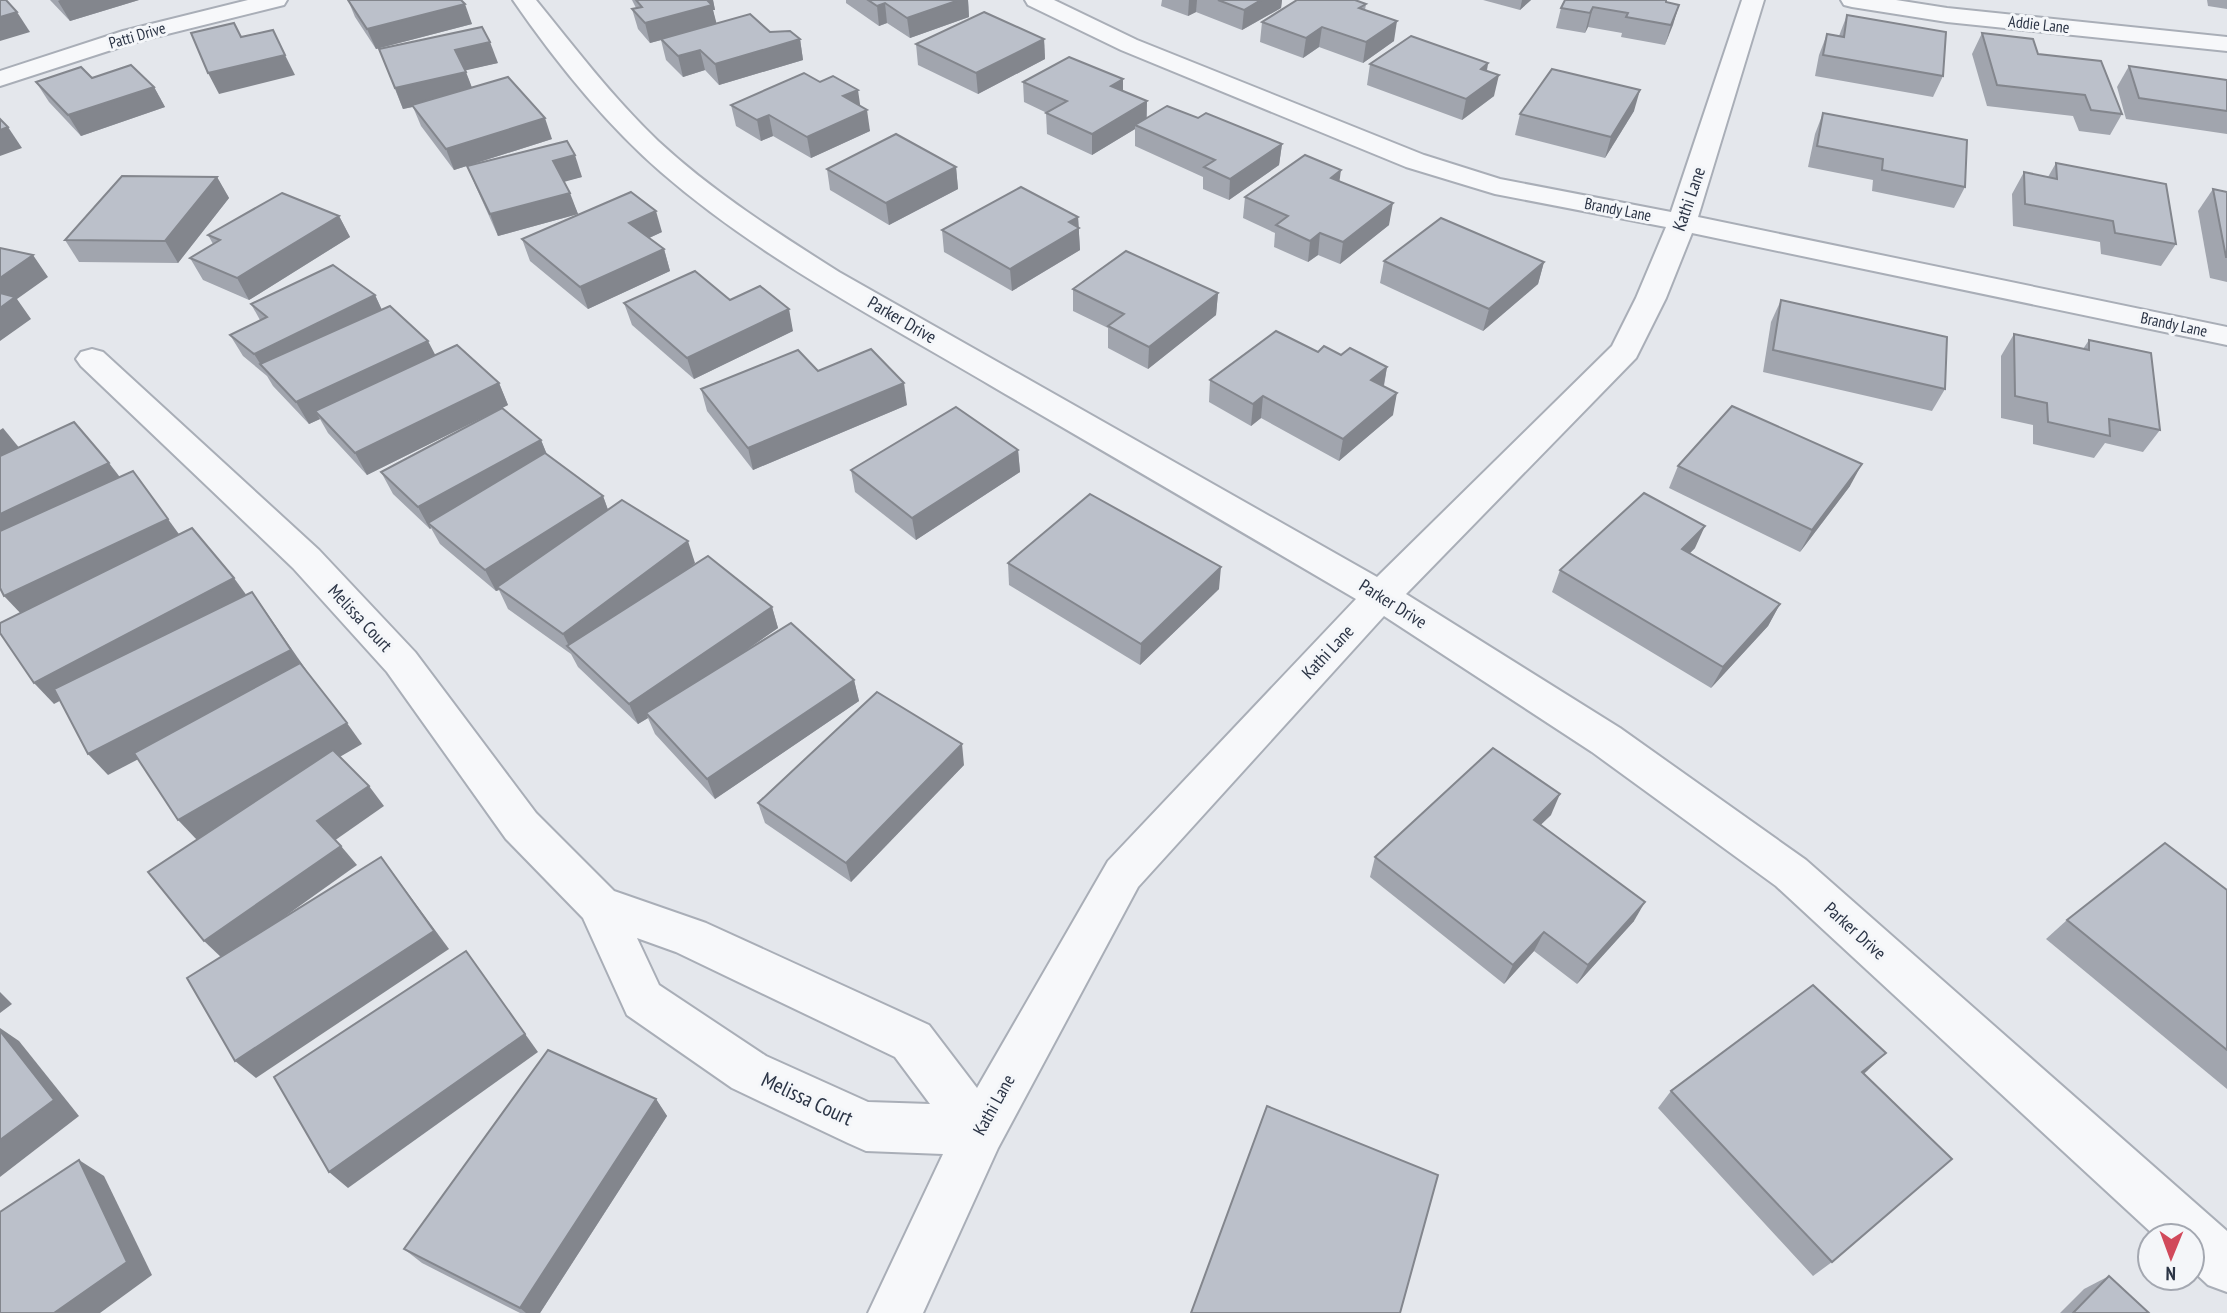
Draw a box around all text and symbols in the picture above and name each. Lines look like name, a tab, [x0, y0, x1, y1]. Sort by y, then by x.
street label: Addie Lane	[2007, 11, 2071, 37]
street label: Patti Drive	[106, 17, 168, 53]
street label: Kathi Lane	[1667, 164, 1710, 234]
street label: Brandy Lane	[1583, 193, 1653, 225]
street label: Parker Drive	[864, 291, 941, 348]
street label: Brandy Lane	[2139, 307, 2209, 341]
street label: Parker Drive	[1355, 574, 1431, 633]
street label: Melissa Court	[323, 579, 397, 656]
street label: Kathi Lane	[1297, 620, 1359, 684]
street label: Parker Drive	[1820, 897, 1891, 964]
street label: Melissa Court	[757, 1066, 857, 1132]
street label: Kathi Lane	[967, 1070, 1020, 1139]
north arrow	[2136, 1222, 2206, 1292]
text: N	[2165, 1262, 2176, 1286]

